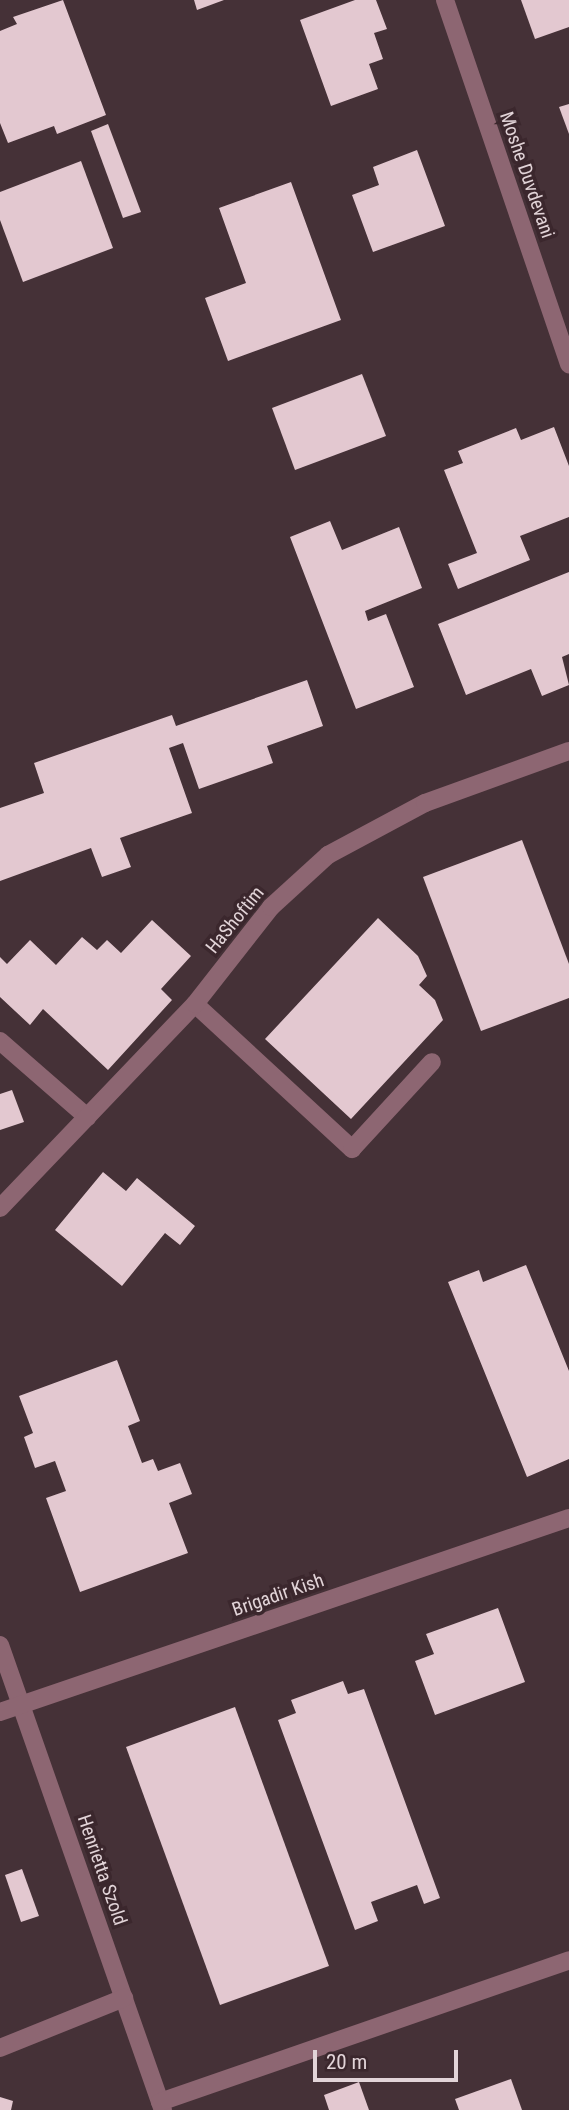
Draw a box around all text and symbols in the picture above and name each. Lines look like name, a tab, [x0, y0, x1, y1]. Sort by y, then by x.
street label: Moshe Duvdevani	[495, 109, 559, 241]
street label: HaShoftim	[201, 882, 269, 958]
street label: Brigadir Kish	[229, 1569, 327, 1621]
street label: Henrietta Szold	[72, 1812, 132, 1928]
scale bar	[317, 2036, 462, 2080]
text: 20 m	[326, 2050, 367, 2074]

